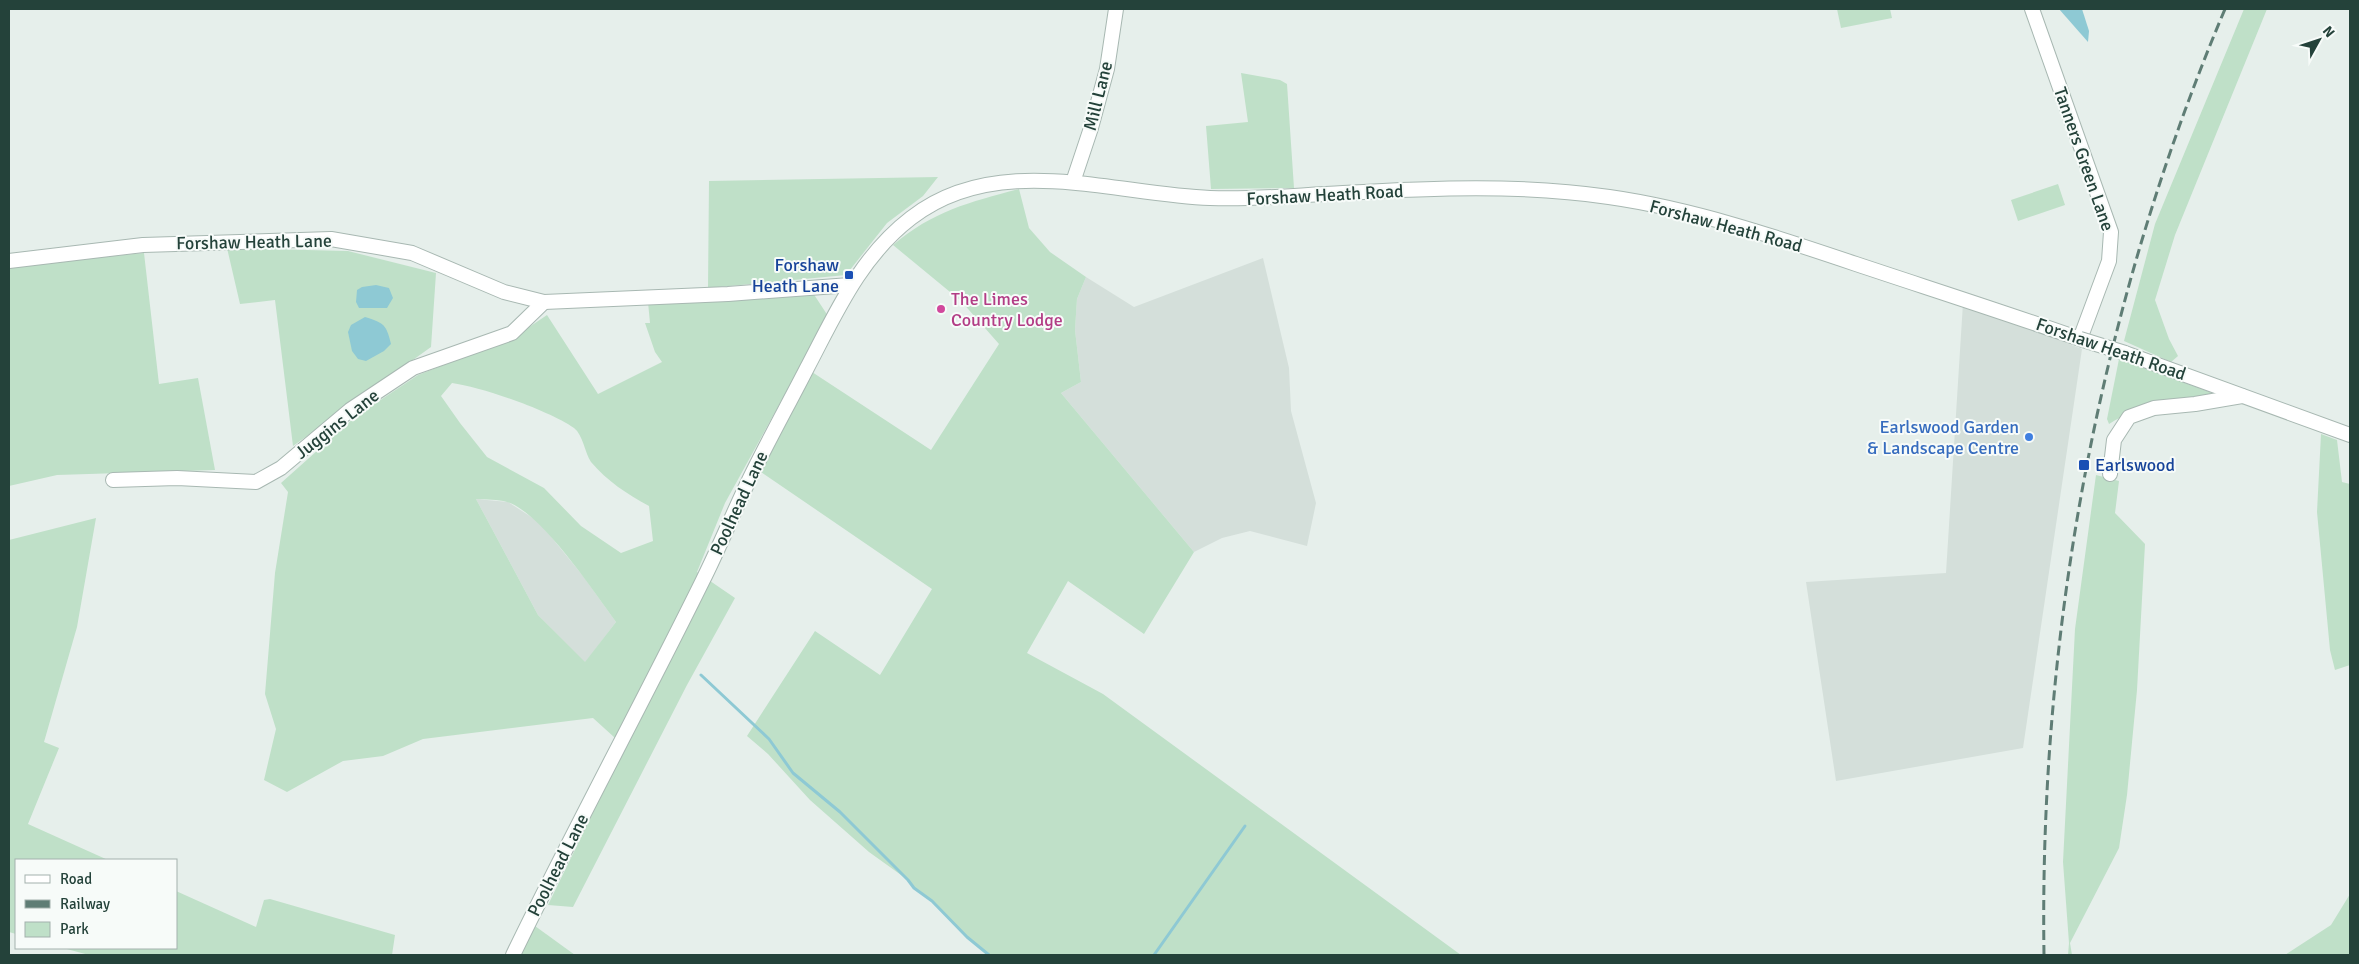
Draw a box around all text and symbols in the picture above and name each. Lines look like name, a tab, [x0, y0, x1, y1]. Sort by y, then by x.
north arrow	[2294, 15, 2344, 65]
text: N	[2319, 23, 2338, 41]
street label: Mill Lane	[1079, 59, 1117, 133]
street label: Tanners Green Lane	[2049, 84, 2119, 234]
street label: Forshaw Heath Road	[1246, 180, 1404, 210]
street label: Forshaw Heath Road	[1647, 195, 1805, 257]
street label: Forshaw Heath Lane	[176, 230, 332, 254]
place label: Forshaw Heath Lane	[752, 254, 839, 297]
marker: Forshaw Heath Lane	[843, 269, 855, 281]
place label: The Limes Country Lodge	[951, 288, 1063, 331]
marker: The Limes Country Lodge	[935, 303, 947, 315]
street label: Forshaw Heath Road	[2033, 313, 2189, 385]
street label: Juggins Lane	[291, 384, 383, 464]
place label: Earlswood Garden & Landscape Centre	[1867, 416, 2019, 459]
marker: Earlswood Garden & Landscape Centre	[2023, 431, 2035, 443]
street label: Poolhead Lane	[705, 447, 773, 559]
place label: Earlswood	[2095, 454, 2175, 476]
marker: Earlswood	[2077, 458, 2091, 472]
street label: Poolhead Lane	[523, 810, 593, 920]
legend	[15, 859, 178, 949]
text: Road	[60, 870, 92, 888]
text: Railway	[60, 895, 110, 913]
text: Park	[60, 920, 89, 938]

